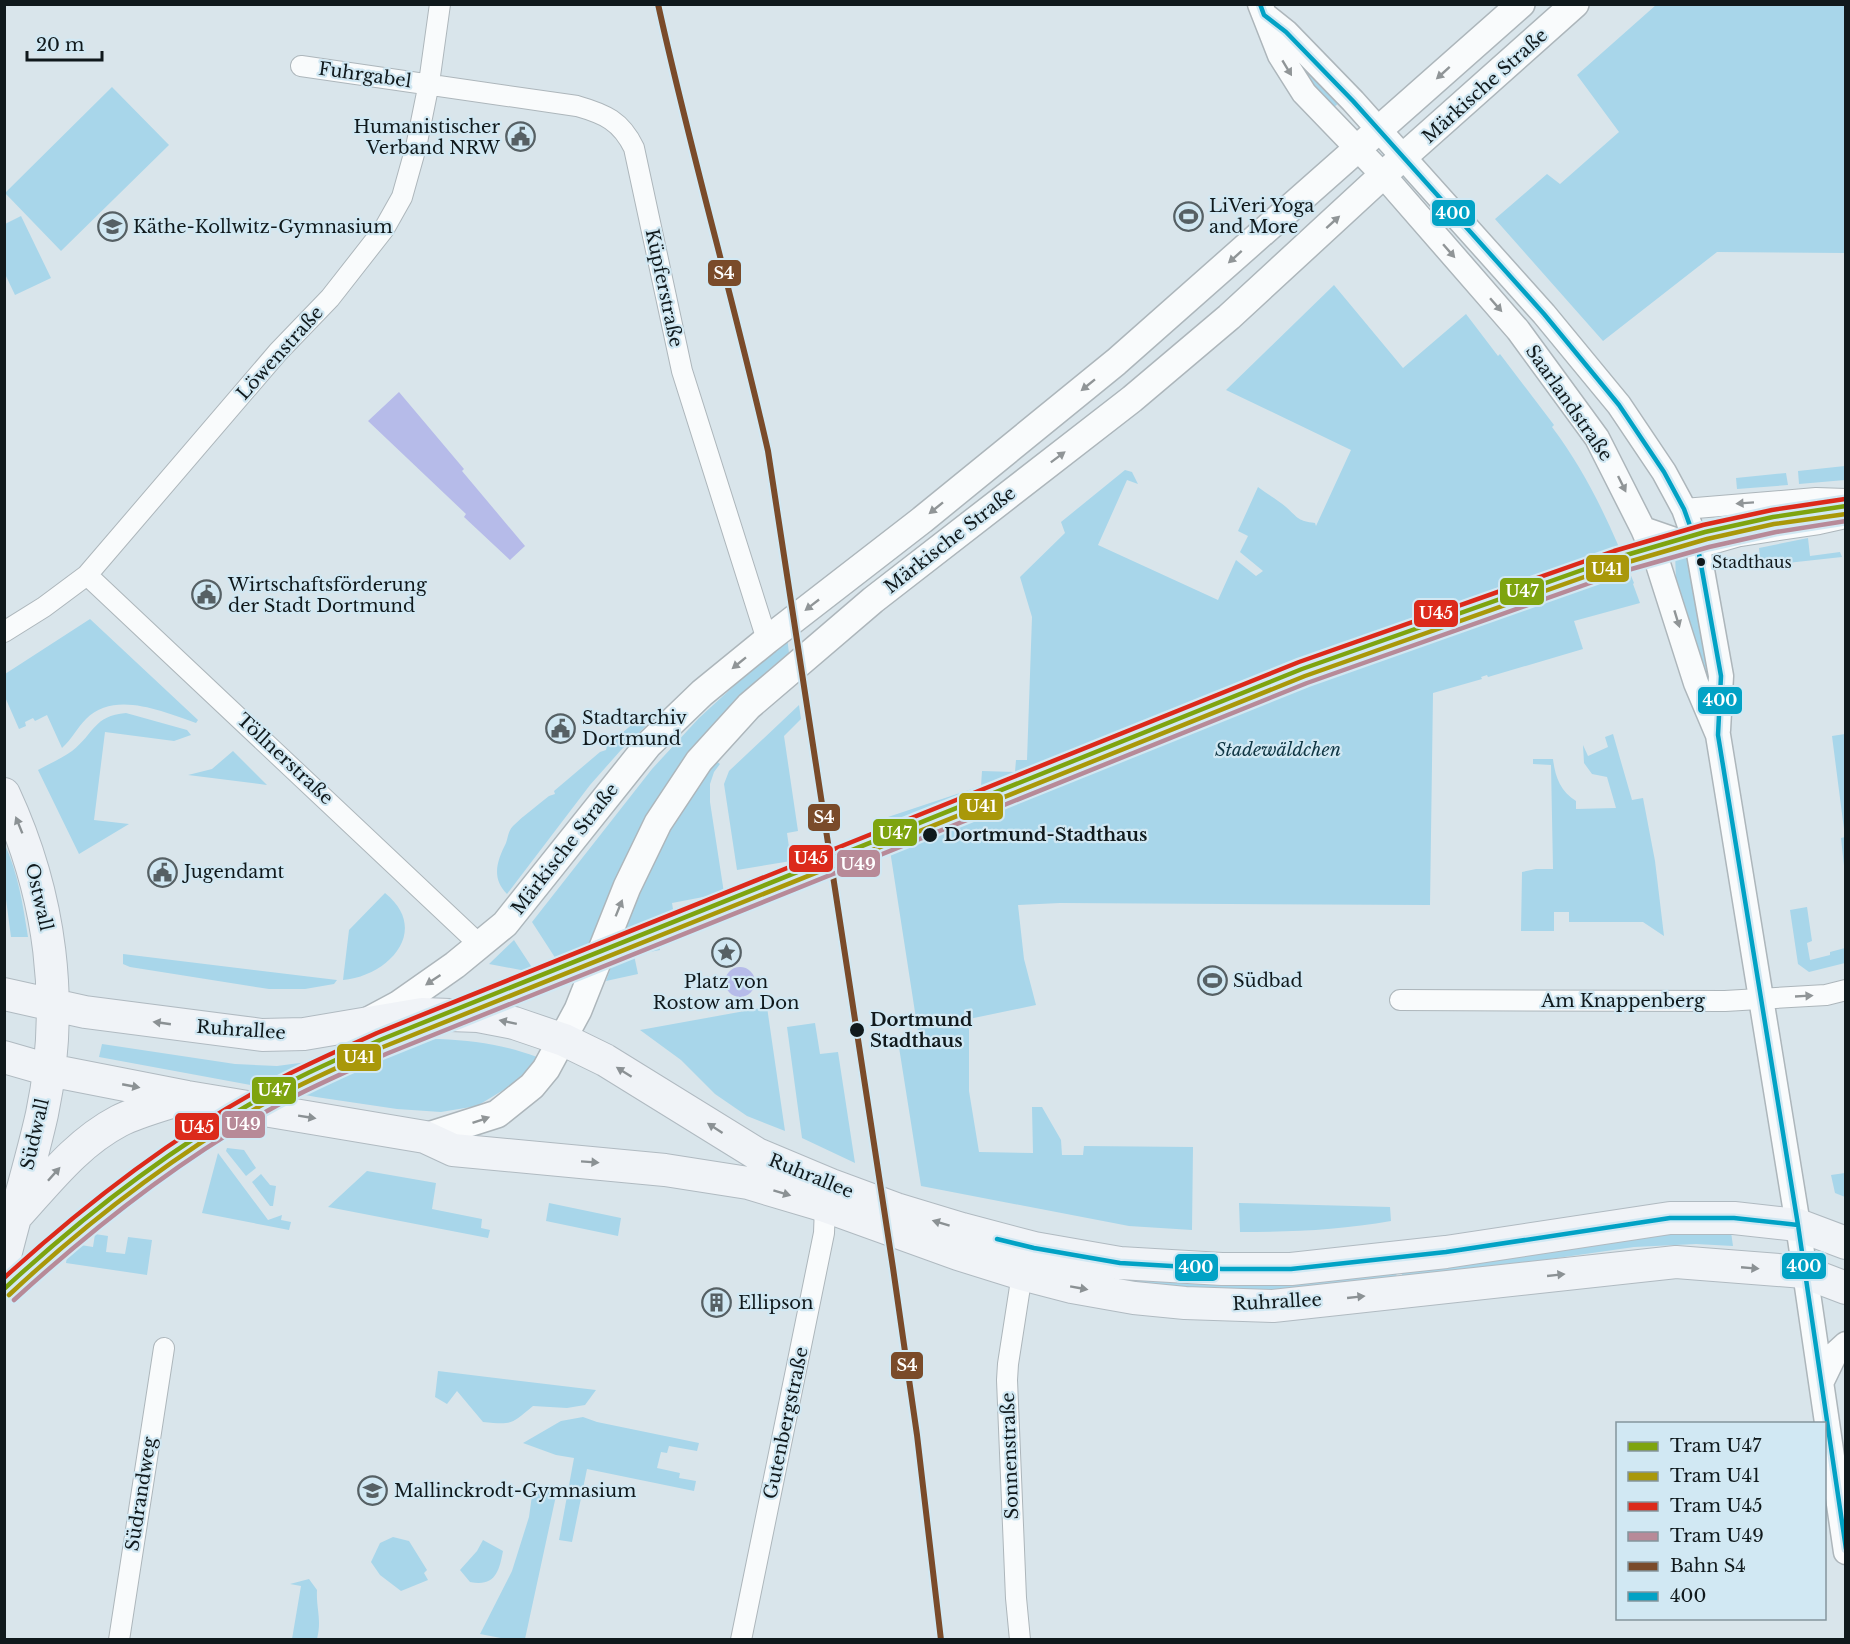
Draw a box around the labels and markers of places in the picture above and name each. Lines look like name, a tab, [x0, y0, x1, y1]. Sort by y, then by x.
place label: Humanistischer Verband NRW	[354, 116, 501, 159]
public building icon: Humanistischer Verband NRW	[505, 121, 537, 153]
place label: LiVeri Yoga and More	[1209, 195, 1314, 238]
sports icon: LiVeri Yoga and More	[1172, 200, 1204, 232]
school or university icon: Käthe-Kollwitz-Gymnasium	[96, 211, 128, 243]
place label: Käthe-Kollwitz-Gymnasium	[133, 216, 392, 238]
place label: Stadthaus	[1712, 552, 1792, 572]
marker: Stadthaus	[1695, 556, 1707, 568]
place label: Wirtschaftsförderung der Stadt Dortmund	[227, 574, 427, 617]
public building icon: Wirtschaftsförderung der Stadt Dortmund	[191, 579, 223, 611]
place label: Stadtarchiv Dortmund	[582, 707, 687, 750]
public building icon: Stadtarchiv Dortmund	[545, 712, 577, 744]
place label: Dortmund-Stadthaus	[944, 824, 1147, 846]
marker: Dortmund-Stadthaus	[921, 826, 939, 844]
public building icon: Jugendamt	[147, 856, 179, 888]
place label: Jugendamt	[182, 861, 285, 883]
place icon: Platz von Rostow am Don	[710, 937, 742, 969]
sports icon: Südbad	[1196, 965, 1228, 997]
place label: Südbad	[1233, 970, 1303, 992]
place label: Platz von Rostow am Don	[653, 971, 799, 1014]
place label: Dortmund Stadthaus	[870, 1009, 973, 1052]
marker: Dortmund Stadthaus	[848, 1021, 866, 1039]
building icon: Ellipson	[701, 1287, 733, 1319]
place label: Ellipson	[738, 1292, 813, 1314]
school or university icon: Mallinckrodt-Gymnasium	[357, 1475, 389, 1507]
place label: Mallinckrodt-Gymnasium	[394, 1480, 636, 1502]

